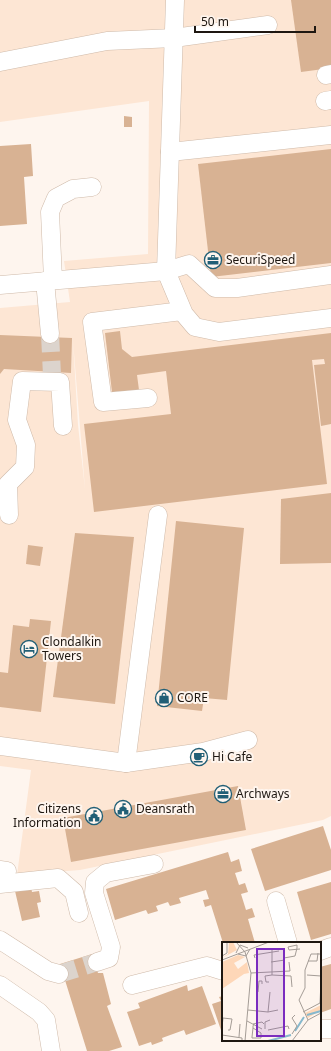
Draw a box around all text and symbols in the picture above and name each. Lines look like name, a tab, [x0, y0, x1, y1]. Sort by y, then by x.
scale bar	[195, 8, 315, 34]
text: 50 m	[201, 13, 229, 30]
office icon: SecuriSpeed	[203, 250, 223, 270]
place label: SecuriSpeed	[226, 251, 295, 268]
place label: Clondalkin Towers	[42, 633, 102, 664]
hotel icon: Clondalkin Towers	[19, 639, 39, 659]
shop icon: CORE	[154, 688, 174, 708]
place label: CORE	[177, 689, 208, 706]
cafe icon: Hi Cafe	[189, 747, 209, 767]
place label: Hi Cafe	[212, 748, 253, 765]
office icon: Archways	[213, 784, 233, 804]
place label: Archways	[236, 785, 290, 802]
public building icon: Deansrath	[113, 799, 133, 819]
place label: Citizens Information	[13, 800, 81, 831]
place label: Deansrath	[136, 800, 195, 817]
public building icon: Citizens Information	[84, 806, 104, 826]
inset map	[222, 942, 321, 1041]

